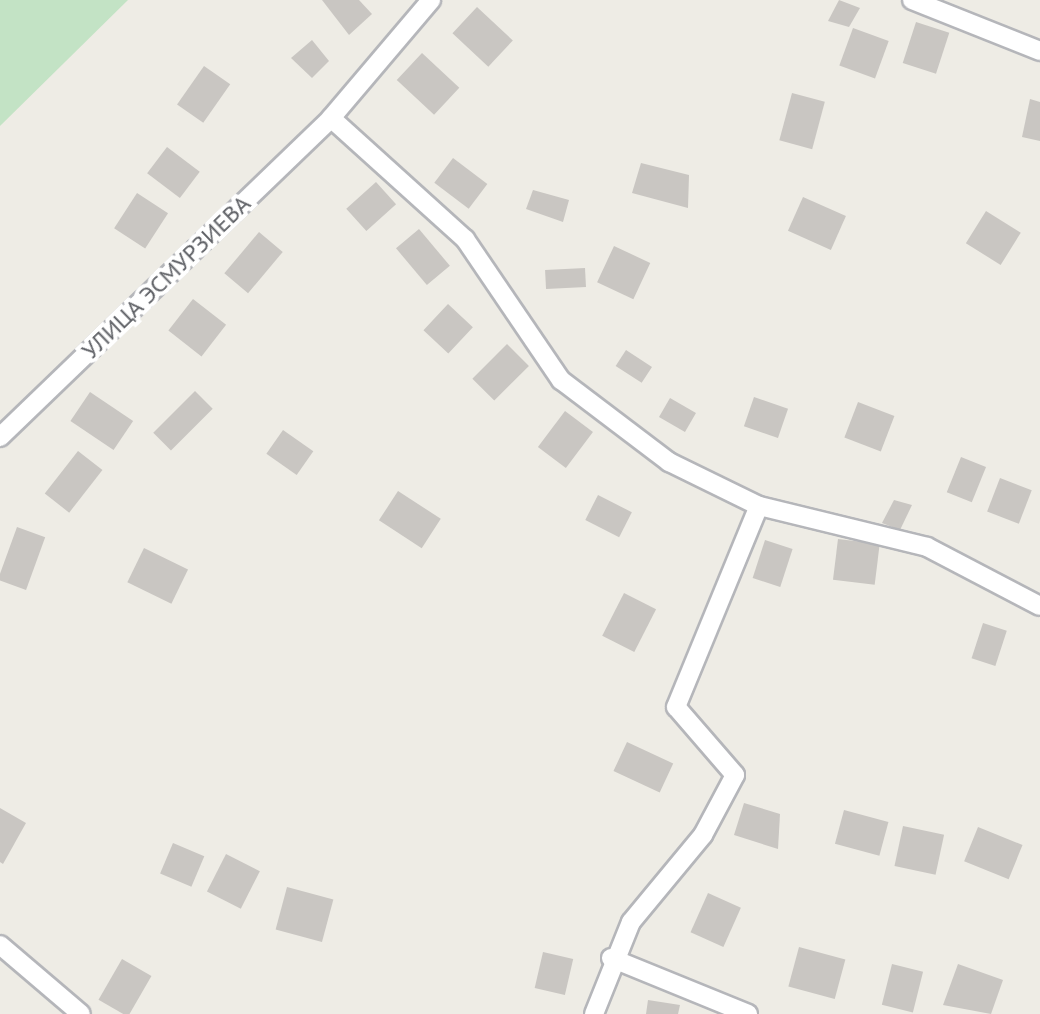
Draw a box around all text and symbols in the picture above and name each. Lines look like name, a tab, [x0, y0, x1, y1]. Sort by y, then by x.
street label: УЛИЦА ЭСМУРЗИЕВА	[75, 189, 257, 365]

